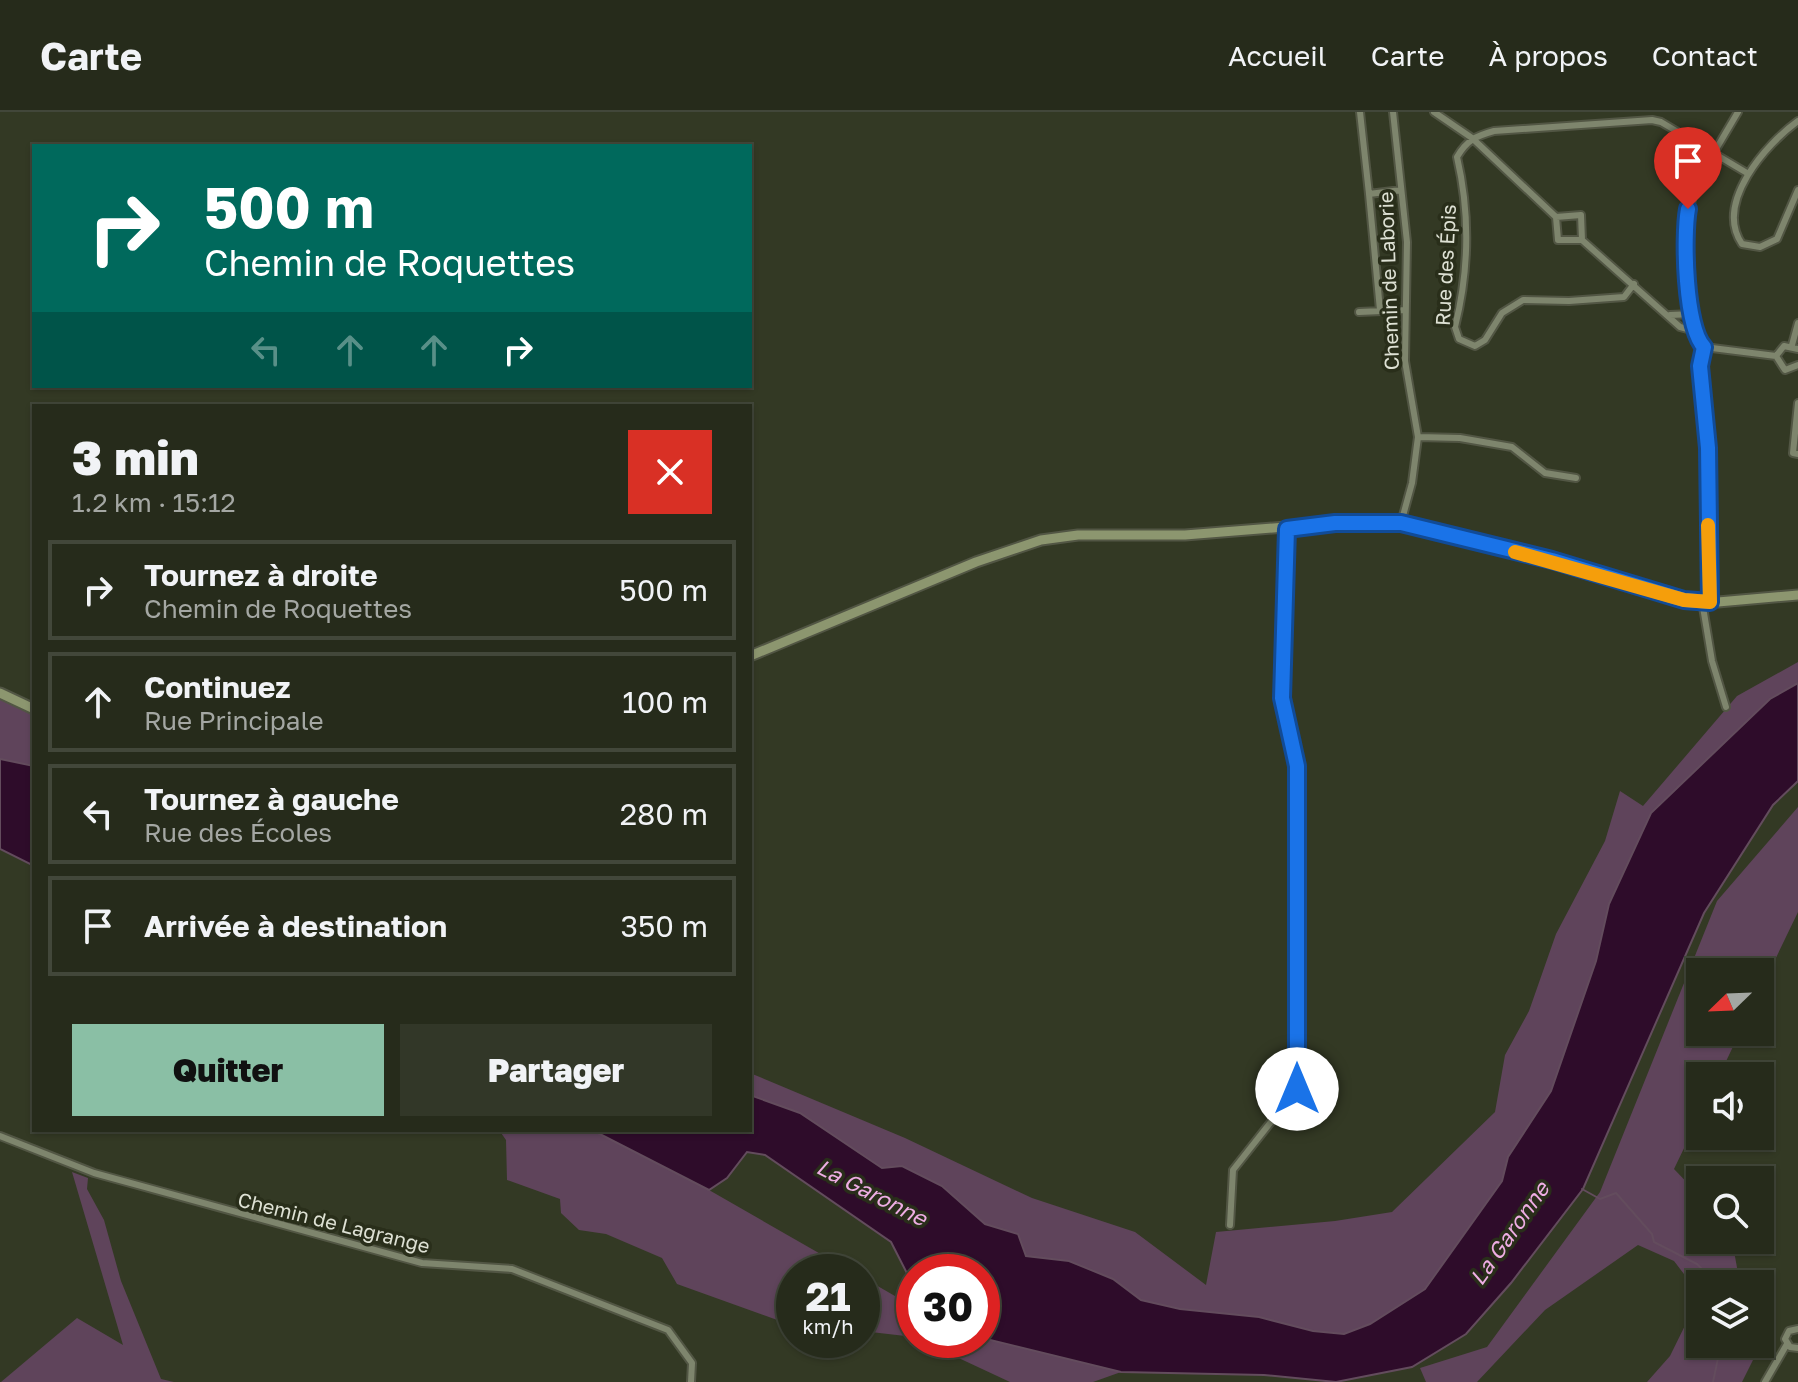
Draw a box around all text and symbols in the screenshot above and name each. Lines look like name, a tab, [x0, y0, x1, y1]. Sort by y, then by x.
text: Carte	[40, 33, 142, 78]
text: Accueil	[1228, 39, 1327, 72]
text: Carte	[1371, 39, 1444, 72]
text: À propos	[1488, 39, 1608, 72]
text: Contact	[1652, 39, 1758, 72]
pin	[1654, 127, 1722, 209]
icon: arrive	[1666, 139, 1710, 183]
text: 500 m	[204, 173, 374, 240]
icon: right	[72, 176, 176, 280]
street label: Chemin de Laborie	[1373, 191, 1403, 371]
street label: Rue des Épis	[1430, 204, 1460, 326]
text: Chemin de Roquettes	[204, 241, 575, 284]
icon: left	[244, 328, 288, 372]
icon: ahead	[328, 328, 372, 372]
icon: ahead	[412, 328, 456, 372]
icon: right	[496, 328, 540, 372]
text: 3 min	[72, 428, 199, 486]
button: close	[628, 430, 712, 514]
text: 1.2 km · 15:12	[72, 487, 236, 518]
text: Tournez à droite	[144, 557, 378, 593]
icon: right	[76, 568, 120, 612]
text: 500 m	[619, 572, 708, 608]
text: Chemin de Roquettes	[144, 593, 412, 624]
text: Continuez	[144, 669, 291, 705]
icon: ahead	[76, 680, 120, 724]
text: 100 m	[622, 684, 708, 720]
text: Rue Principale	[144, 705, 324, 736]
text: Tournez à gauche	[144, 781, 399, 817]
icon: left	[76, 792, 120, 836]
text: 280 m	[620, 796, 708, 832]
text: Rue des Écoles	[144, 817, 332, 848]
icon: arrive	[76, 904, 120, 948]
text: Arrivée à destination	[144, 908, 447, 944]
text: 350 m	[620, 908, 708, 944]
north arrow	[1686, 958, 1774, 1046]
map controls	[1686, 958, 1774, 1358]
button: Quitter	[72, 1024, 384, 1116]
button: Partager	[400, 1024, 712, 1116]
position arrow	[1255, 1047, 1339, 1131]
button: sound	[1686, 1062, 1774, 1150]
water label: La Garonne	[812, 1153, 934, 1232]
button: search	[1686, 1166, 1774, 1254]
water label: La Garonne	[1464, 1174, 1556, 1290]
street label: Chemin de Lagrange	[235, 1187, 433, 1257]
speed limit sign: 30	[896, 1254, 1000, 1358]
button: layers	[1686, 1270, 1774, 1358]
text: 21	[806, 1272, 851, 1320]
text: km/h	[803, 1314, 853, 1338]

